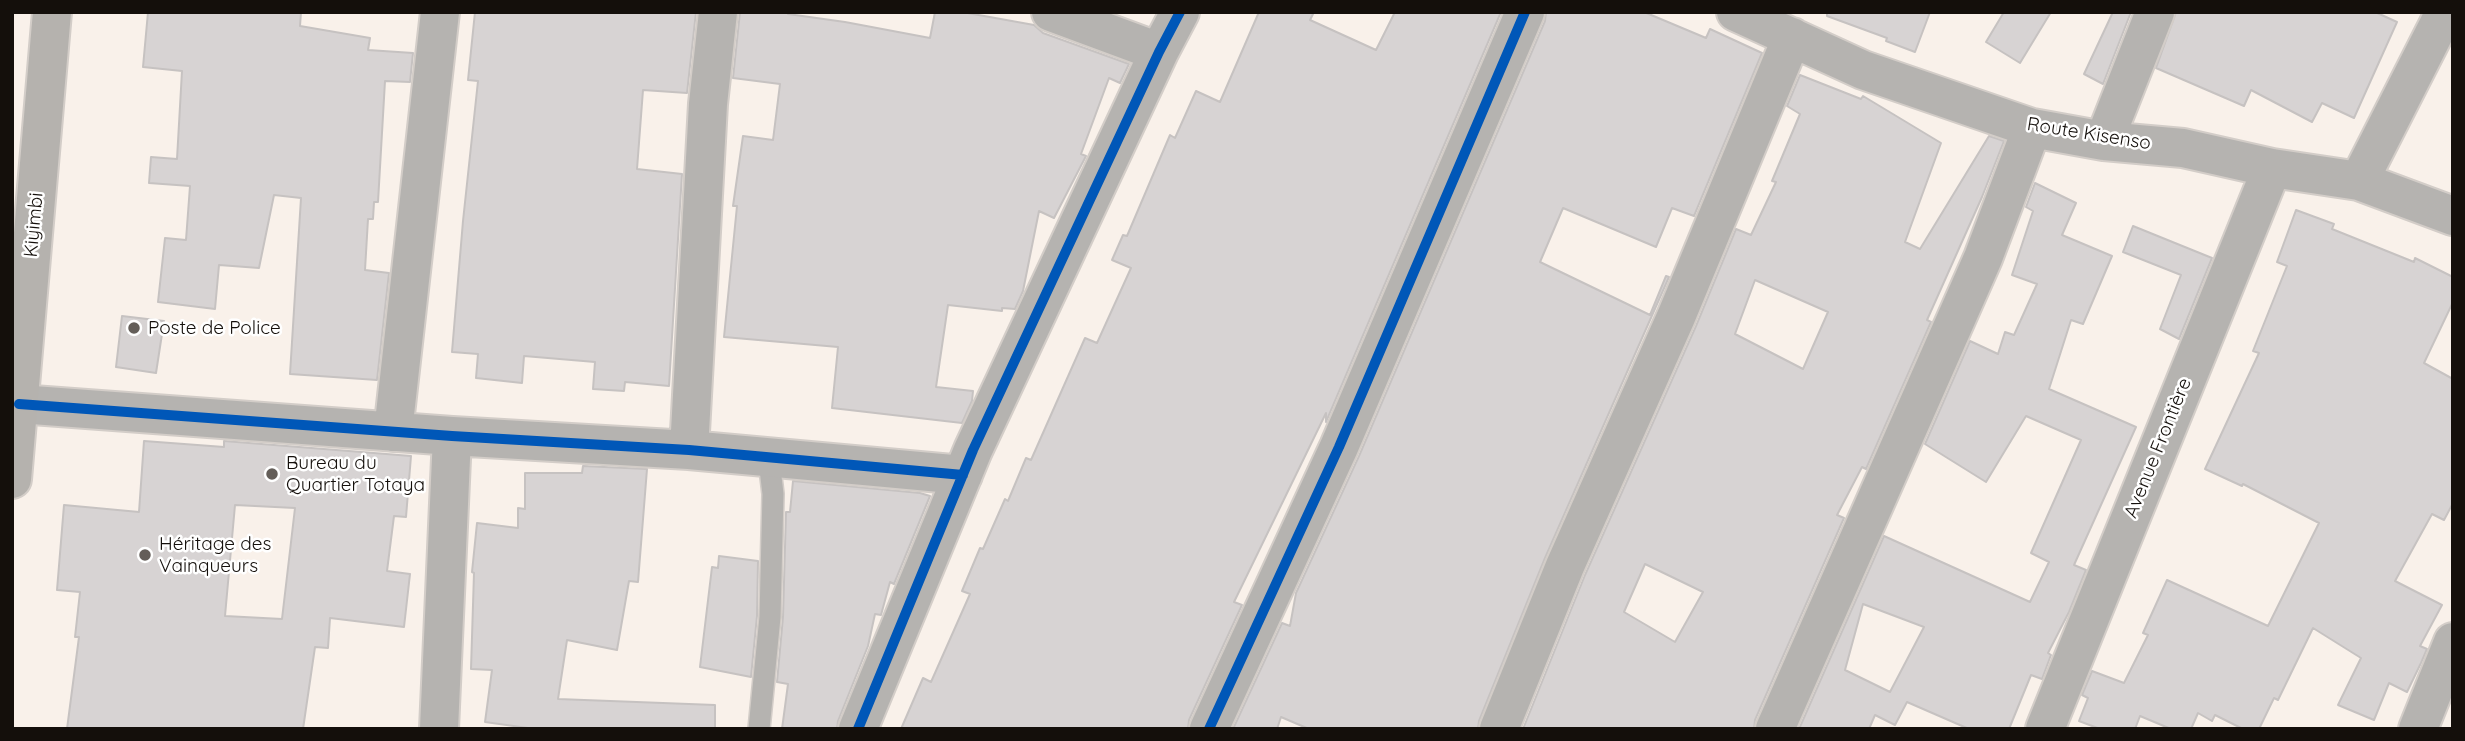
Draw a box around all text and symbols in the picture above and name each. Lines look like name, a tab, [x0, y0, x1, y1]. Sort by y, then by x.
street label: Route Kisenso	[2025, 113, 2153, 155]
street label: Kiyimbi	[20, 192, 48, 258]
place label: Poste de Police	[148, 317, 281, 339]
marker: Poste de Police	[126, 320, 142, 336]
street label: Avenue Frontière	[2120, 375, 2196, 521]
place label: Bureau du Quartier Totaya	[286, 452, 425, 496]
marker: Bureau du Quartier Totaya	[264, 466, 280, 482]
place label: Héritage des Vainqueurs	[159, 533, 271, 577]
marker: Héritage des Vainqueurs	[137, 547, 153, 563]

